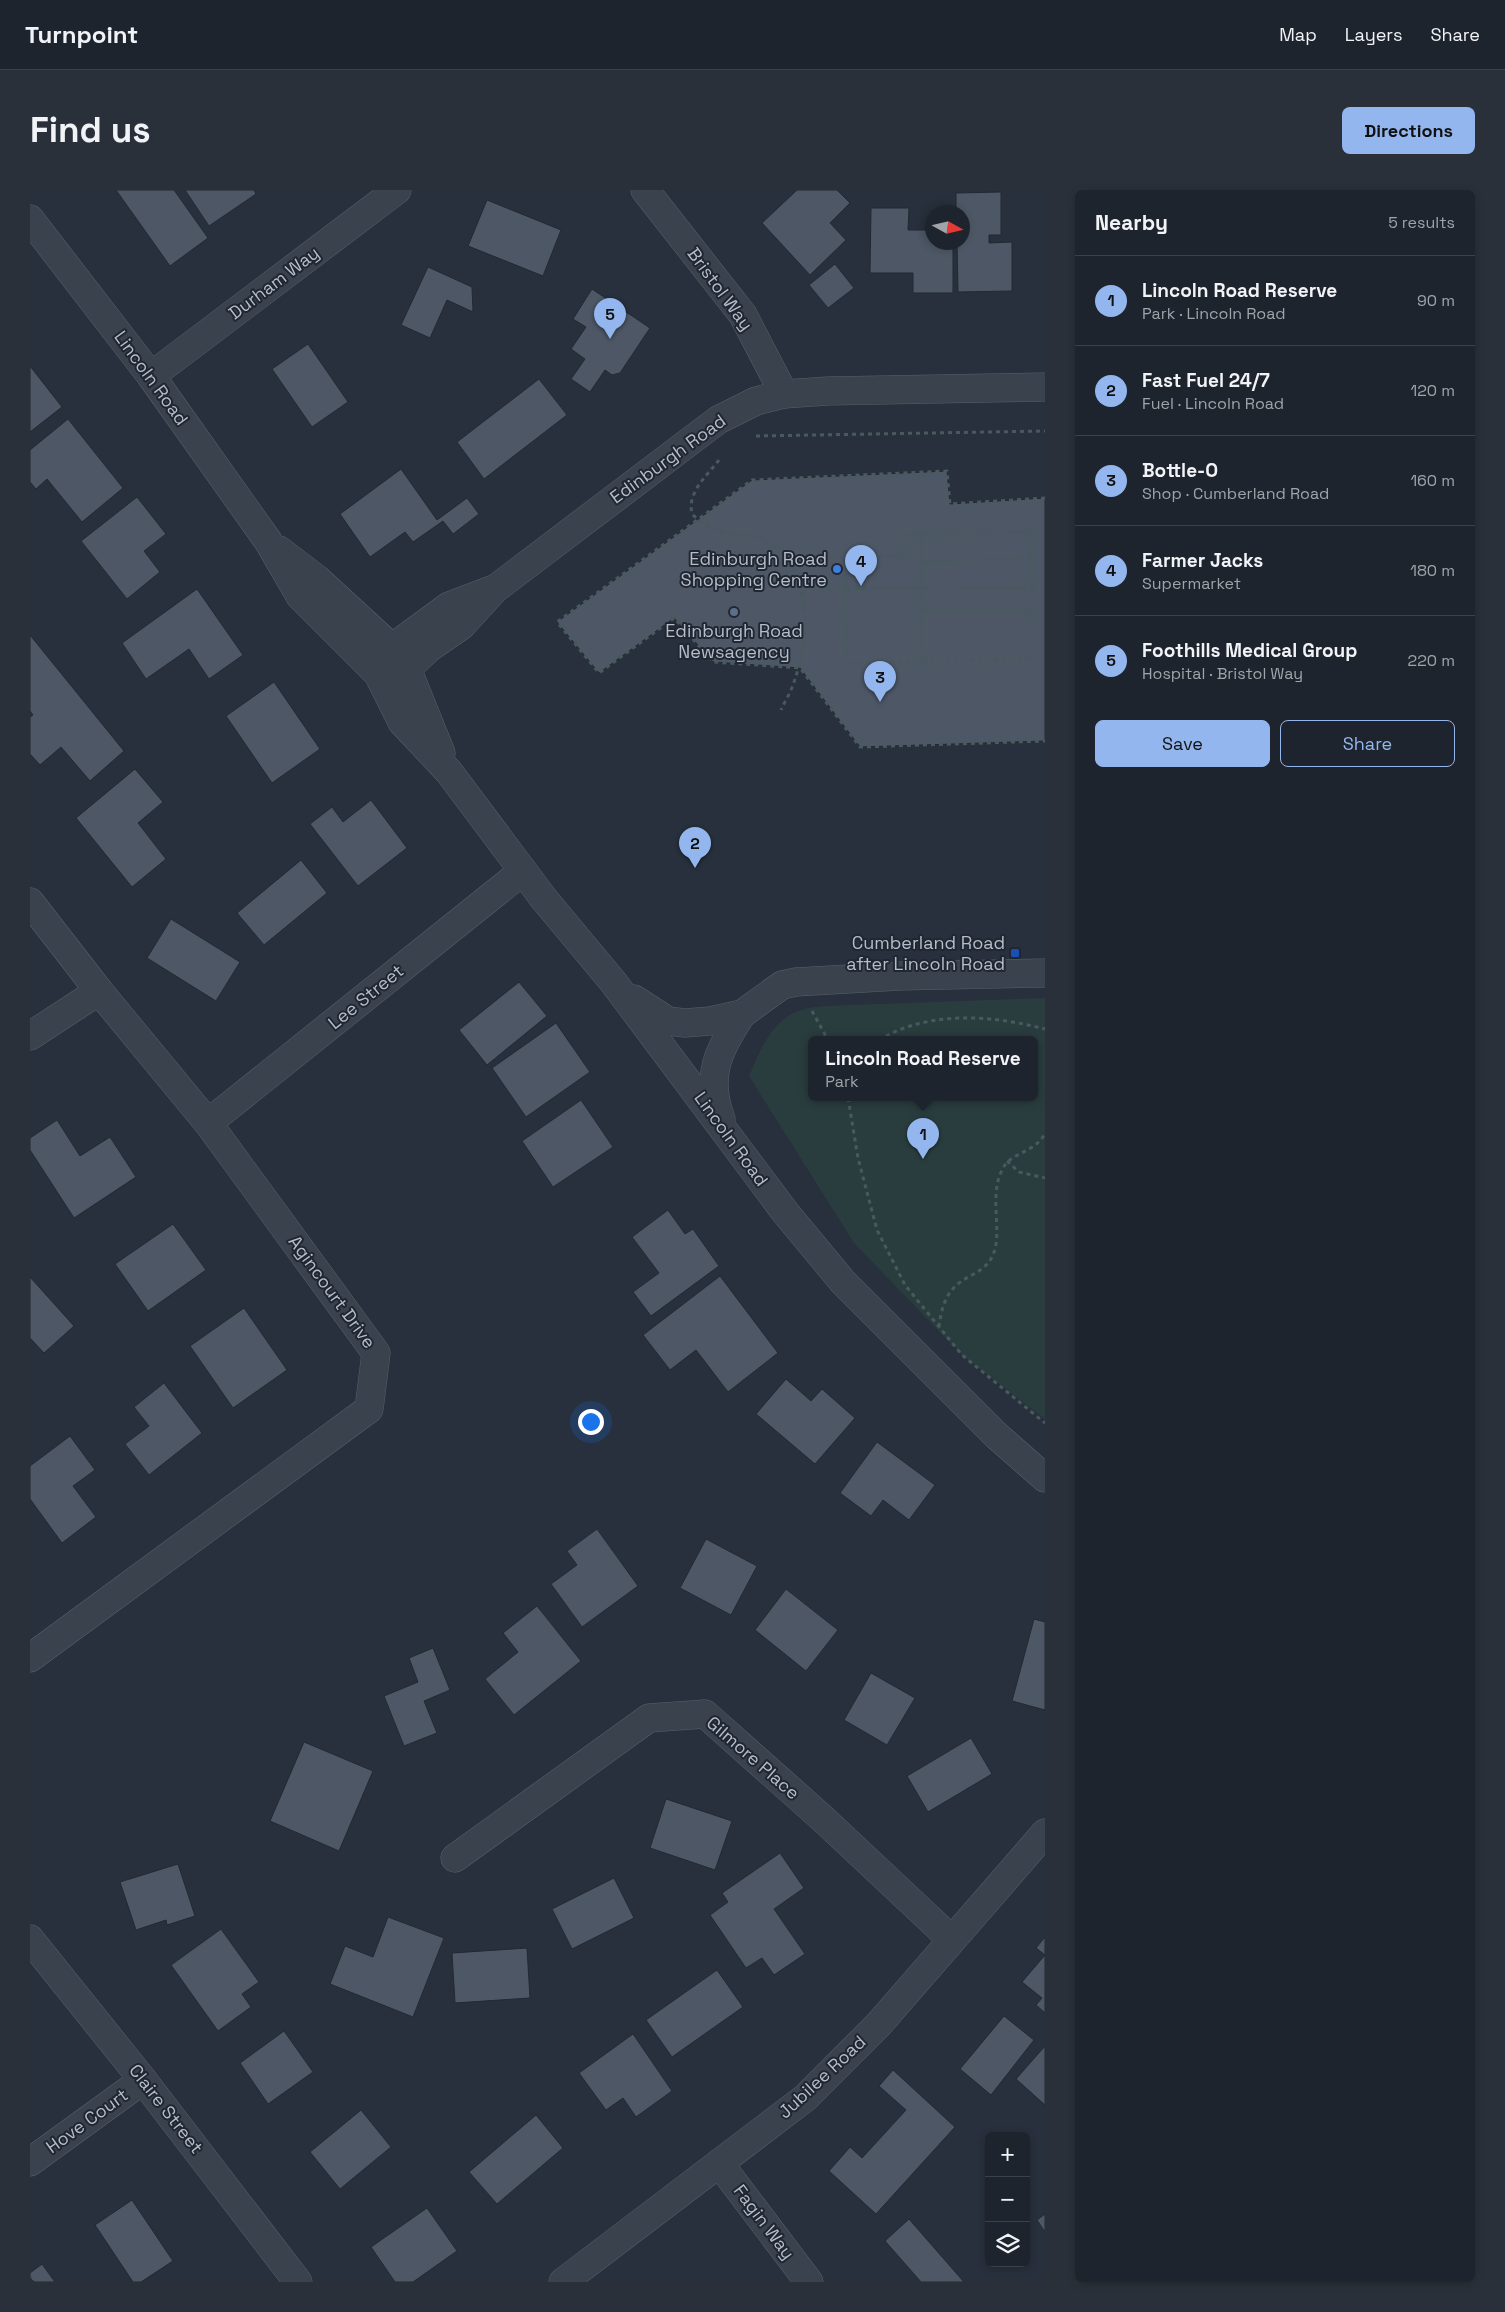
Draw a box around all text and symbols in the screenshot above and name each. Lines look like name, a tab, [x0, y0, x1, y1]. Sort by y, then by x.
text: Turnpoint	[25, 19, 138, 50]
text: Map	[1279, 23, 1317, 46]
text: Layers	[1345, 23, 1402, 46]
text: Share	[1430, 23, 1480, 46]
button: Directions	[1342, 107, 1475, 154]
text: Find us	[30, 108, 151, 152]
north arrow	[925, 205, 970, 250]
text: Nearby	[1095, 209, 1168, 236]
text: 5 results	[1388, 212, 1455, 233]
street label: Durham Way	[224, 241, 324, 324]
street label: Bristol Way	[683, 243, 758, 335]
text: Lincoln Road Reserve	[1142, 278, 1337, 303]
text: 1	[1107, 290, 1115, 311]
text: 90 m	[1417, 290, 1455, 311]
pin: 5	[594, 298, 626, 339]
text: Park · Lincoln Road	[1142, 303, 1286, 324]
street label: Lincoln Road	[109, 326, 193, 430]
text: Fast Fuel 24/7	[1142, 368, 1270, 393]
text: 2	[1106, 380, 1116, 401]
text: 120 m	[1411, 380, 1455, 401]
text: Fuel · Lincoln Road	[1142, 393, 1284, 414]
street label: Edinburgh Road	[605, 409, 730, 508]
text: Bottle-O	[1142, 458, 1218, 483]
text: 3	[1106, 470, 1116, 491]
text: 160 m	[1410, 470, 1455, 491]
text: Shop · Cumberland Road	[1142, 483, 1329, 504]
pin: 4	[845, 545, 877, 586]
place label: Edinburgh Road Shopping Centre	[681, 547, 827, 591]
text: Farmer Jacks	[1142, 548, 1263, 573]
text: 4	[1106, 560, 1116, 581]
text: 180 m	[1410, 560, 1455, 581]
marker: Edinburgh Road Shopping Centre	[831, 563, 843, 575]
text: Supermarket	[1142, 573, 1241, 594]
marker: Edinburgh Road Newsagency	[728, 606, 740, 618]
place label: Edinburgh Road Newsagency	[665, 619, 803, 663]
text: Foothills Medical Group	[1142, 638, 1357, 663]
text: 5	[1106, 650, 1116, 671]
text: 220 m	[1408, 650, 1455, 671]
pin: 3	[864, 661, 896, 702]
text: Hospital · Bristol Way	[1142, 663, 1303, 684]
button: Save	[1095, 720, 1270, 767]
button: Share	[1280, 720, 1455, 767]
pin: 2	[679, 827, 711, 868]
place label: Cumberland Road after Lincoln Road	[846, 931, 1005, 975]
marker: Cumberland Road after Lincoln Road	[1009, 947, 1021, 959]
street label: Lee Street	[323, 959, 408, 1034]
popup	[808, 1036, 1038, 1101]
text: Lincoln Road Reserve	[825, 1046, 1021, 1071]
text: Park	[825, 1071, 859, 1092]
street label: Lincoln Road	[689, 1087, 773, 1191]
pin: 1	[907, 1118, 939, 1159]
street label: Agincourt Drive	[284, 1231, 381, 1353]
your location	[578, 1409, 604, 1435]
street label: Gilmore Place	[702, 1711, 805, 1804]
street label: Jubilee Road	[773, 2030, 870, 2123]
street label: Claire Street	[124, 2059, 209, 2158]
street label: Hove Court	[41, 2083, 132, 2158]
map controls	[985, 2132, 1030, 2267]
button: +	[985, 2132, 1030, 2177]
button: −	[985, 2177, 1030, 2222]
street label: Fagin Way	[729, 2180, 800, 2264]
button: layers	[985, 2222, 1030, 2267]

